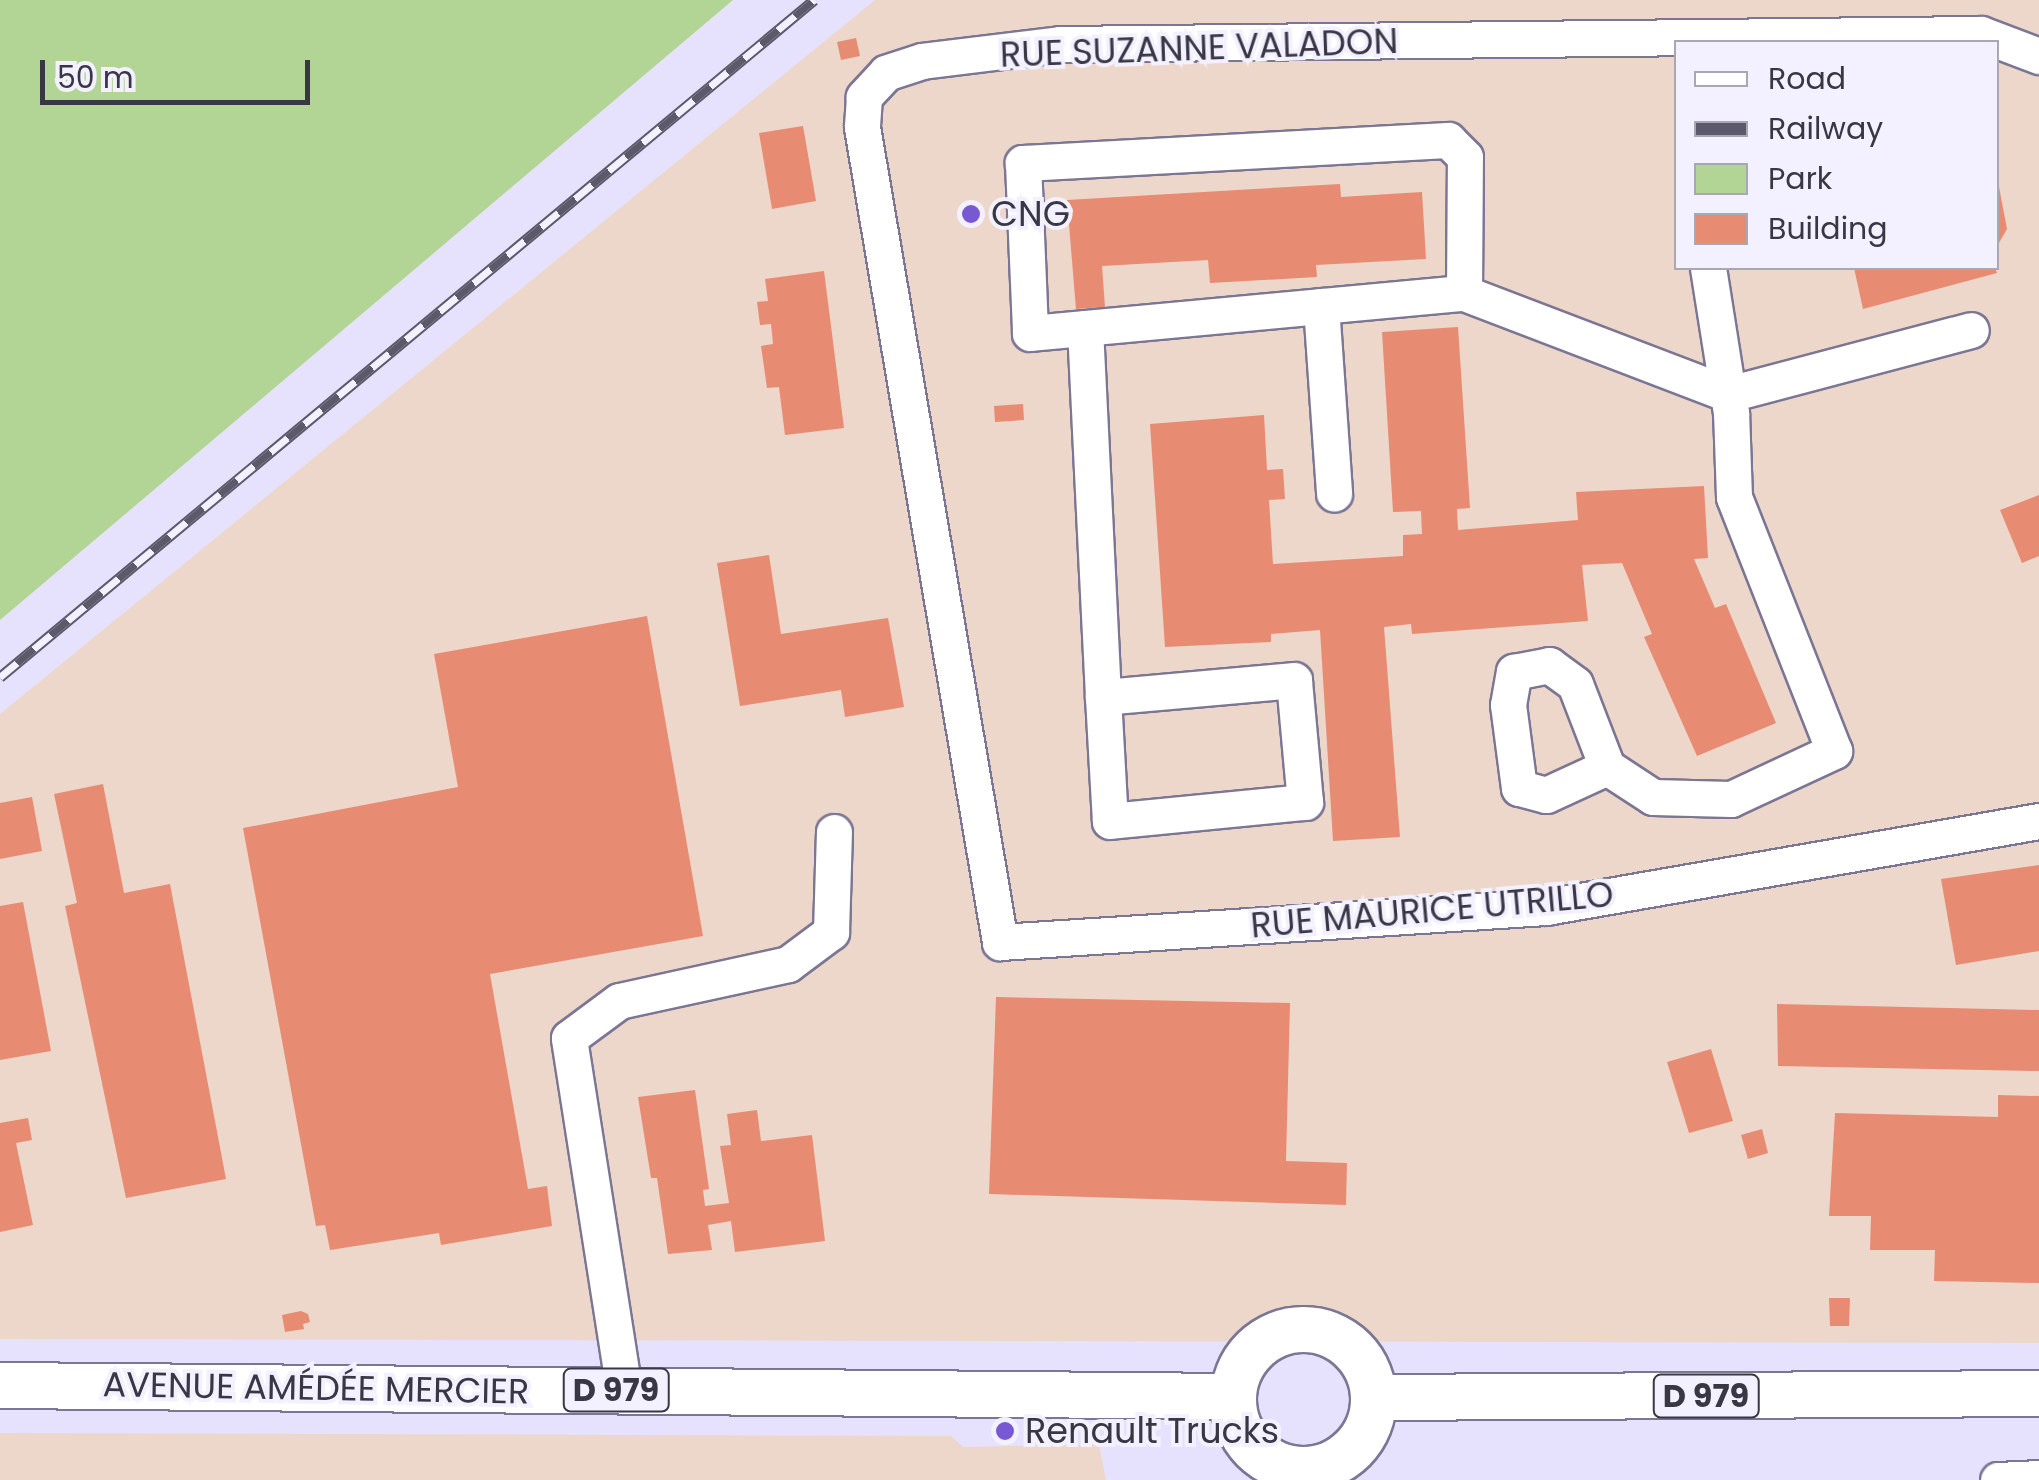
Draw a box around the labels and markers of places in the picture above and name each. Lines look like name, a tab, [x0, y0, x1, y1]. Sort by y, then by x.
place label: CNG	[991, 193, 1070, 235]
marker: CNG	[960, 203, 982, 225]
place label: Renault Trucks	[1025, 1410, 1279, 1452]
marker: Renault Trucks	[994, 1420, 1016, 1442]

